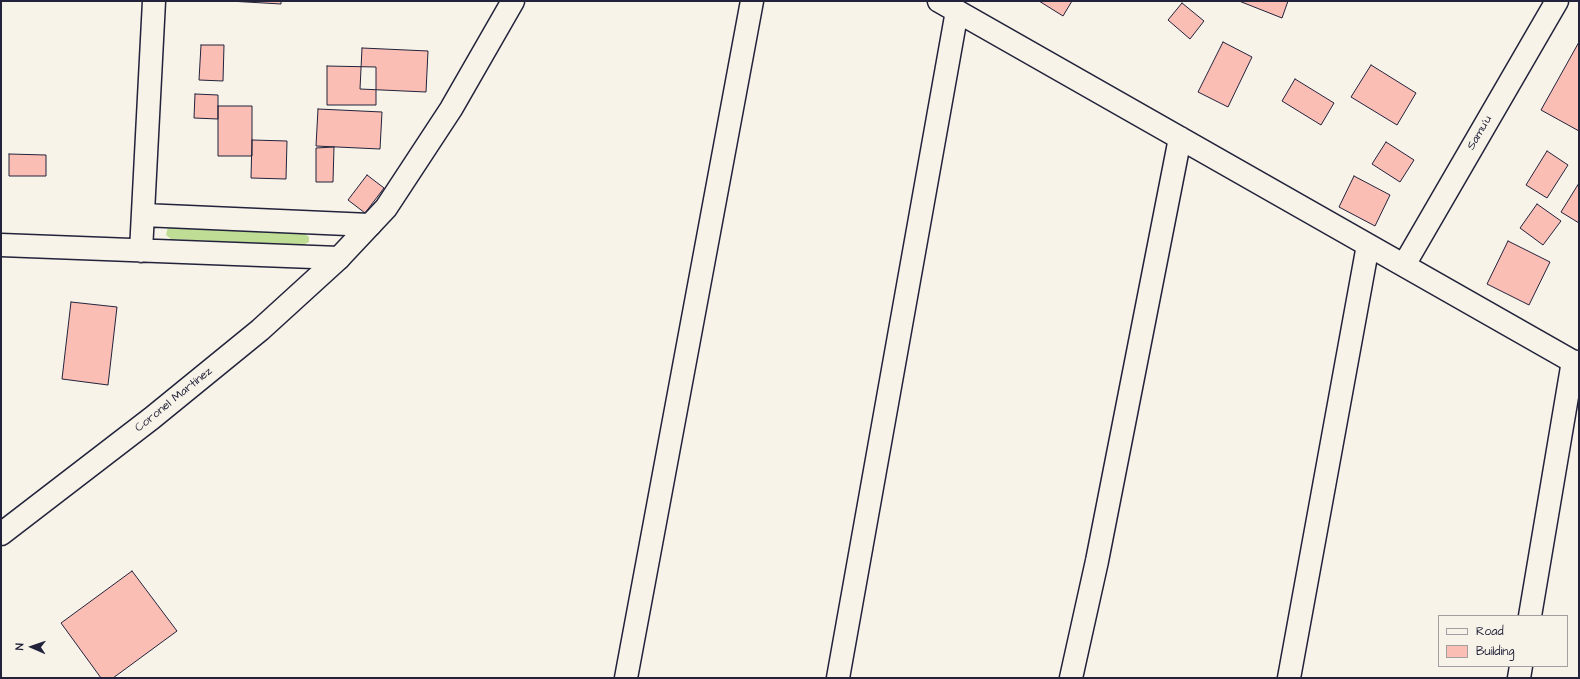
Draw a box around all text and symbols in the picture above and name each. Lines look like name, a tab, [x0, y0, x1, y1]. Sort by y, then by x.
street label: Samu'u	[1464, 113, 1496, 153]
street label: Coronel Martínez	[132, 364, 216, 436]
legend	[1438, 615, 1568, 667]
text: Road	[1476, 623, 1504, 640]
north arrow	[12, 627, 52, 667]
text: N	[12, 643, 27, 650]
text: Building	[1476, 643, 1514, 660]

